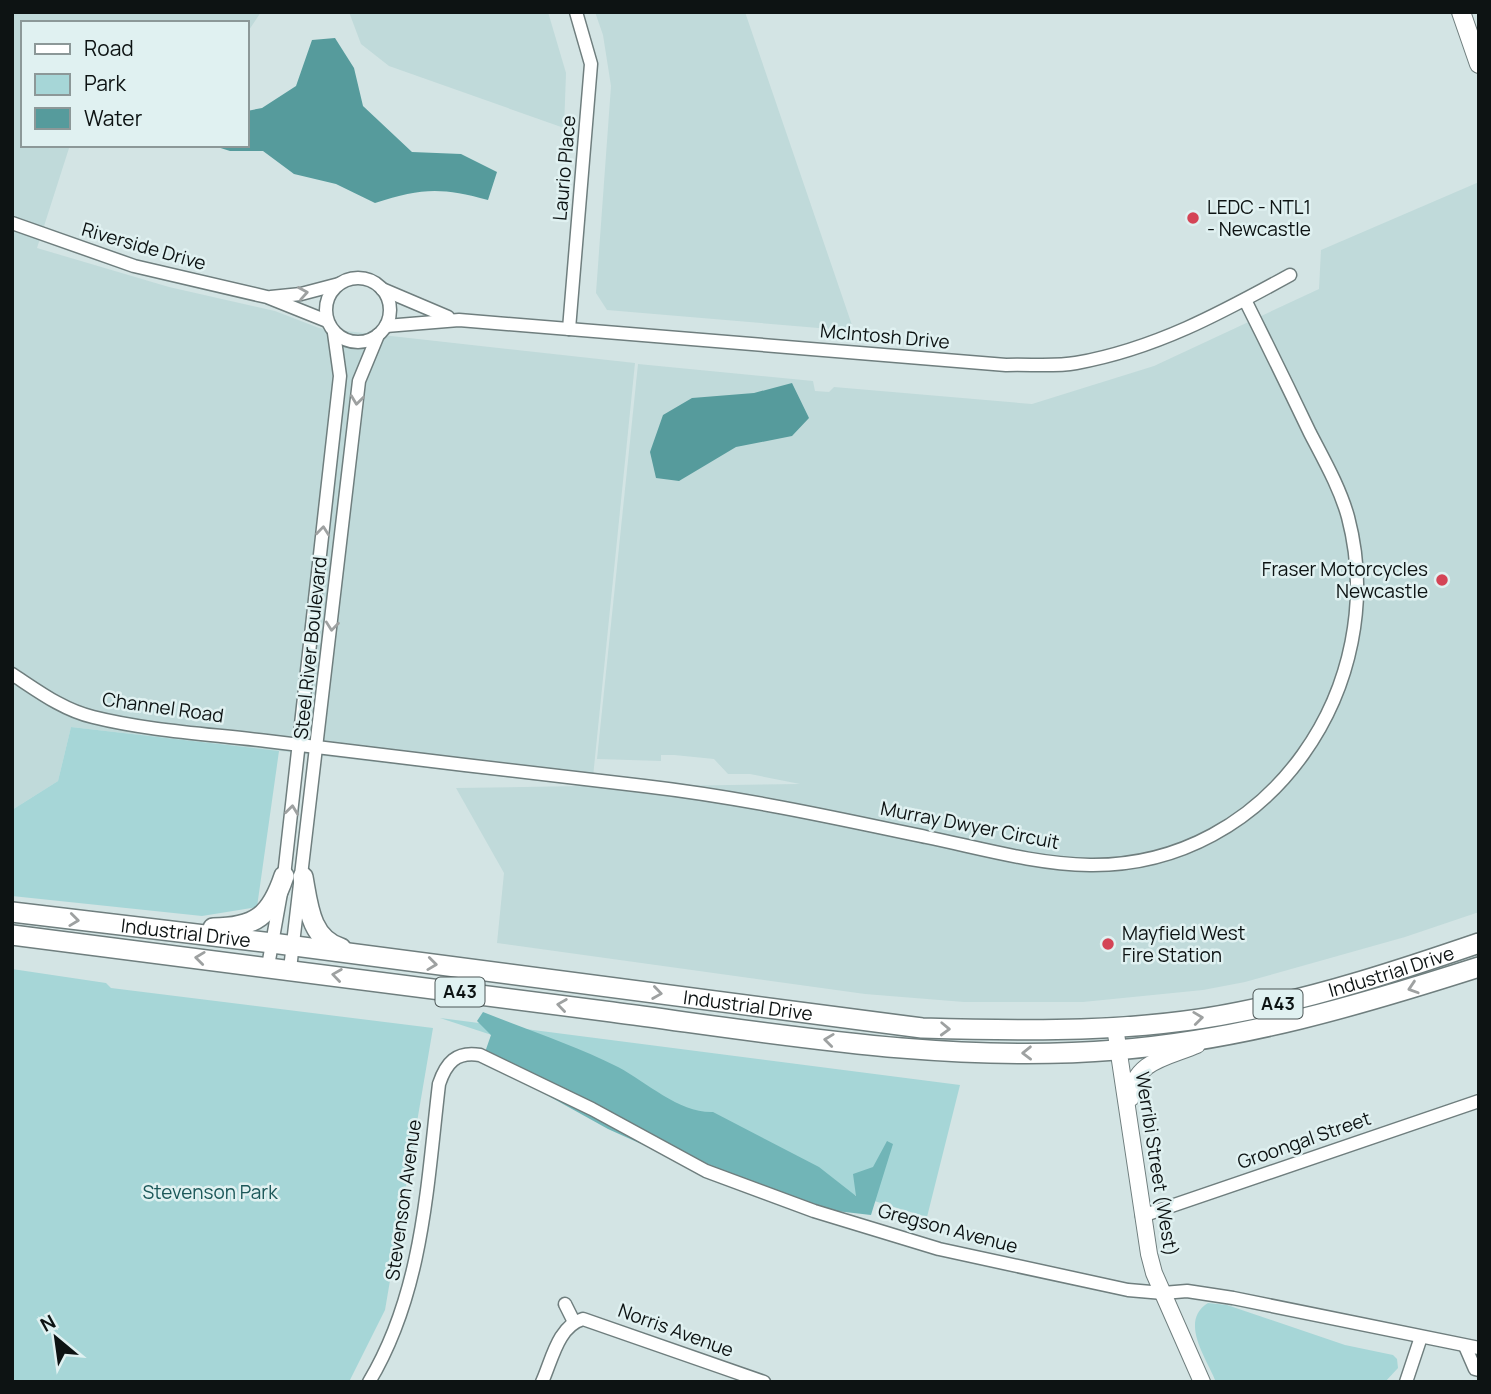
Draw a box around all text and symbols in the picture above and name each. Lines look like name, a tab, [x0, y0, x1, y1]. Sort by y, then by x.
legend	[21, 21, 248, 147]
text: Road	[84, 34, 134, 62]
text: Park	[84, 69, 126, 97]
text: Water	[84, 104, 143, 132]
street label: Laurio Place	[546, 114, 582, 222]
place label: LEDC - NTL1 - Newcastle	[1207, 194, 1311, 242]
marker: LEDC - NTL1 - Newcastle	[1185, 210, 1201, 226]
street label: Riverside Drive	[79, 216, 209, 276]
one-way arrow	[297, 286, 309, 301]
street label: McIntosh Drive	[819, 317, 951, 355]
one-way arrow	[350, 394, 365, 405]
one-way arrow	[315, 525, 330, 537]
street label: Steel River Boulevard	[287, 555, 333, 741]
place label: Fraser Motorcycles Newcastle	[1262, 556, 1428, 604]
marker: Fraser Motorcycles Newcastle	[1434, 572, 1450, 588]
one-way arrow	[324, 620, 339, 631]
street label: Channel Road	[101, 686, 225, 728]
street label: Murray Dwyer Circuit	[878, 795, 1062, 855]
one-way arrow	[284, 805, 299, 816]
one-way arrow	[68, 912, 79, 927]
street label: Industrial Drive	[119, 912, 252, 953]
place label: Mayfield West Fire Station	[1122, 920, 1245, 968]
marker: Mayfield West Fire Station	[1100, 936, 1116, 952]
street label: Industrial Drive	[1325, 939, 1457, 1003]
one-way arrow	[194, 950, 206, 965]
one-way arrow	[426, 956, 438, 971]
one-way arrow	[331, 968, 343, 983]
road number: A43	[435, 978, 484, 1007]
one-way arrow	[1408, 980, 1420, 994]
street label: Industrial Drive	[682, 984, 814, 1027]
one-way arrow	[651, 986, 663, 1001]
road number: A43	[1254, 989, 1302, 1018]
one-way arrow	[556, 998, 568, 1013]
one-way arrow	[1192, 1010, 1204, 1025]
one-way arrow	[941, 1021, 951, 1037]
one-way arrow	[824, 1033, 835, 1048]
one-way arrow	[1021, 1045, 1032, 1061]
street label: Werribi Street (West)	[1130, 1070, 1184, 1258]
street label: Groongal Street	[1234, 1105, 1374, 1175]
street label: Stevenson Avenue	[379, 1118, 427, 1282]
park label: Stevenson Park	[142, 1179, 278, 1205]
street label: Gregson Avenue	[875, 1197, 1021, 1259]
street label: Norris Avenue	[615, 1297, 737, 1363]
north arrow	[21, 1303, 91, 1373]
text: N	[35, 1308, 60, 1338]

